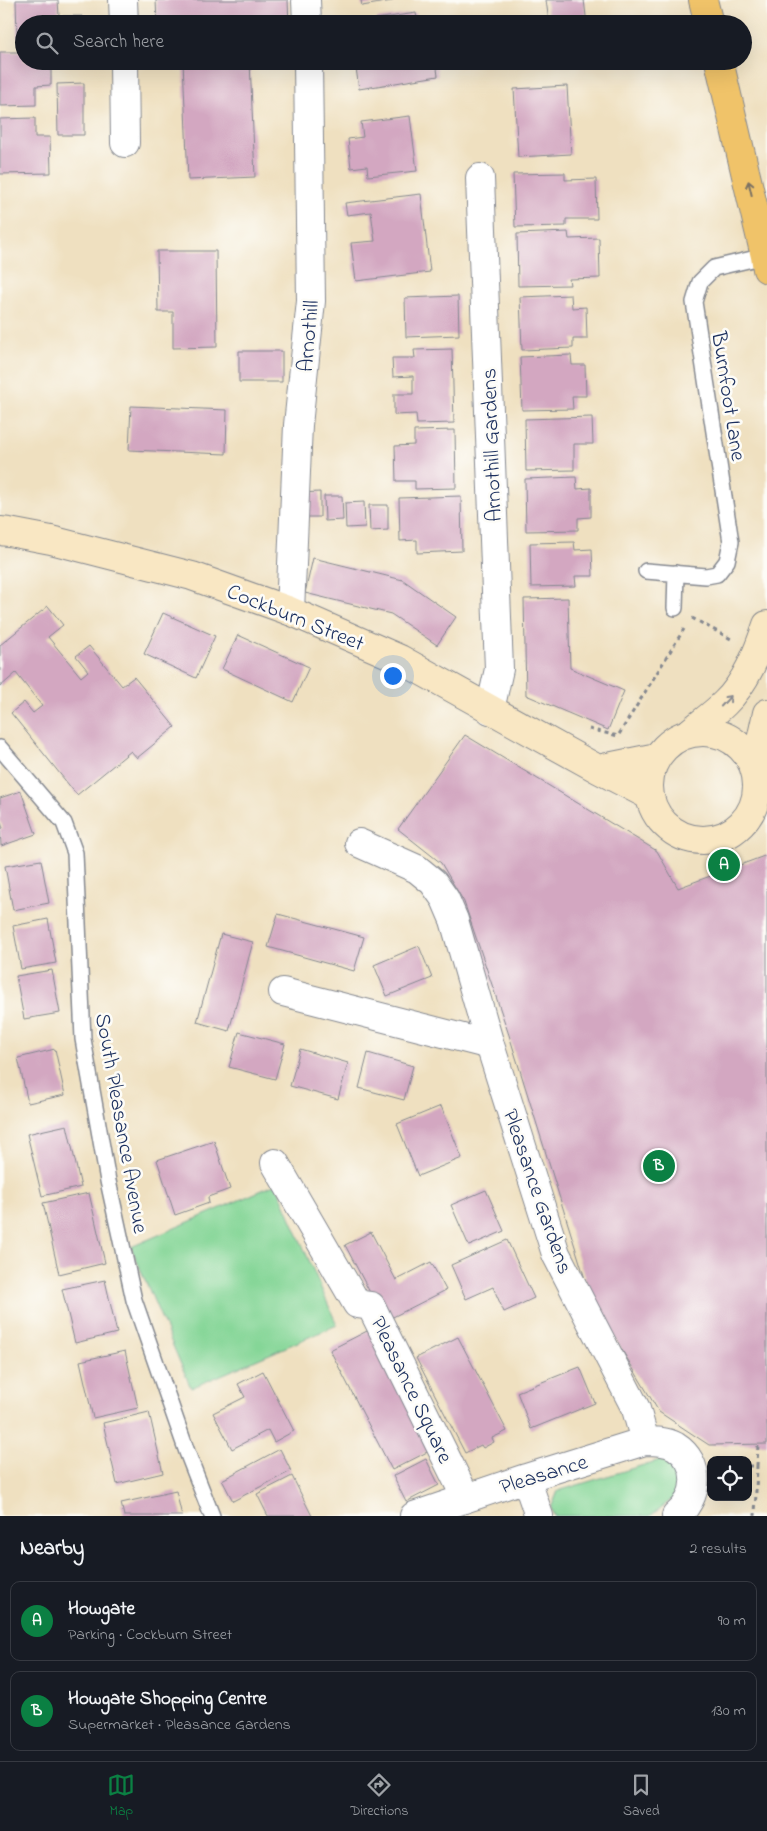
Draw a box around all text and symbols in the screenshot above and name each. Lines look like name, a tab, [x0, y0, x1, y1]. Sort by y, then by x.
search box	[15, 15, 752, 70]
icon: search	[33, 29, 61, 57]
text: Search here	[73, 29, 164, 56]
one-way arrow	[745, 180, 754, 196]
street label: Arnothill	[291, 299, 329, 373]
street label: Burnfoot Lane	[701, 329, 753, 463]
street label: Arnothill Gardens	[474, 367, 512, 522]
street label: Cockburn Street	[221, 577, 369, 661]
your location	[380, 663, 406, 689]
one-way arrow	[720, 694, 732, 707]
pin: A	[708, 846, 740, 884]
street label: South Pleasance Avenue	[85, 1011, 155, 1236]
street label: Pleasance Gardens	[493, 1105, 579, 1279]
pin: B	[643, 1147, 675, 1185]
street label: Pleasance Square	[361, 1311, 460, 1469]
street label: Pleasance	[496, 1447, 592, 1504]
map controls	[707, 1456, 752, 1501]
button: locate	[707, 1456, 752, 1501]
text: Nearby	[20, 1534, 84, 1564]
text: 2 results	[689, 1537, 747, 1561]
text: Howgate	[68, 1596, 135, 1623]
text: A	[32, 1609, 42, 1633]
text: 90 m	[718, 1609, 746, 1633]
text: Parking · Cockburn Street	[68, 1623, 232, 1647]
text: Howgate Shopping Centre	[68, 1686, 267, 1713]
text: B	[32, 1699, 42, 1723]
text: 130 m	[711, 1699, 746, 1723]
text: Supermarket · Pleasance Gardens	[68, 1713, 291, 1737]
tab: Map	[107, 1771, 135, 1822]
tab: Directions	[350, 1771, 408, 1822]
tab: Saved	[623, 1771, 660, 1822]

